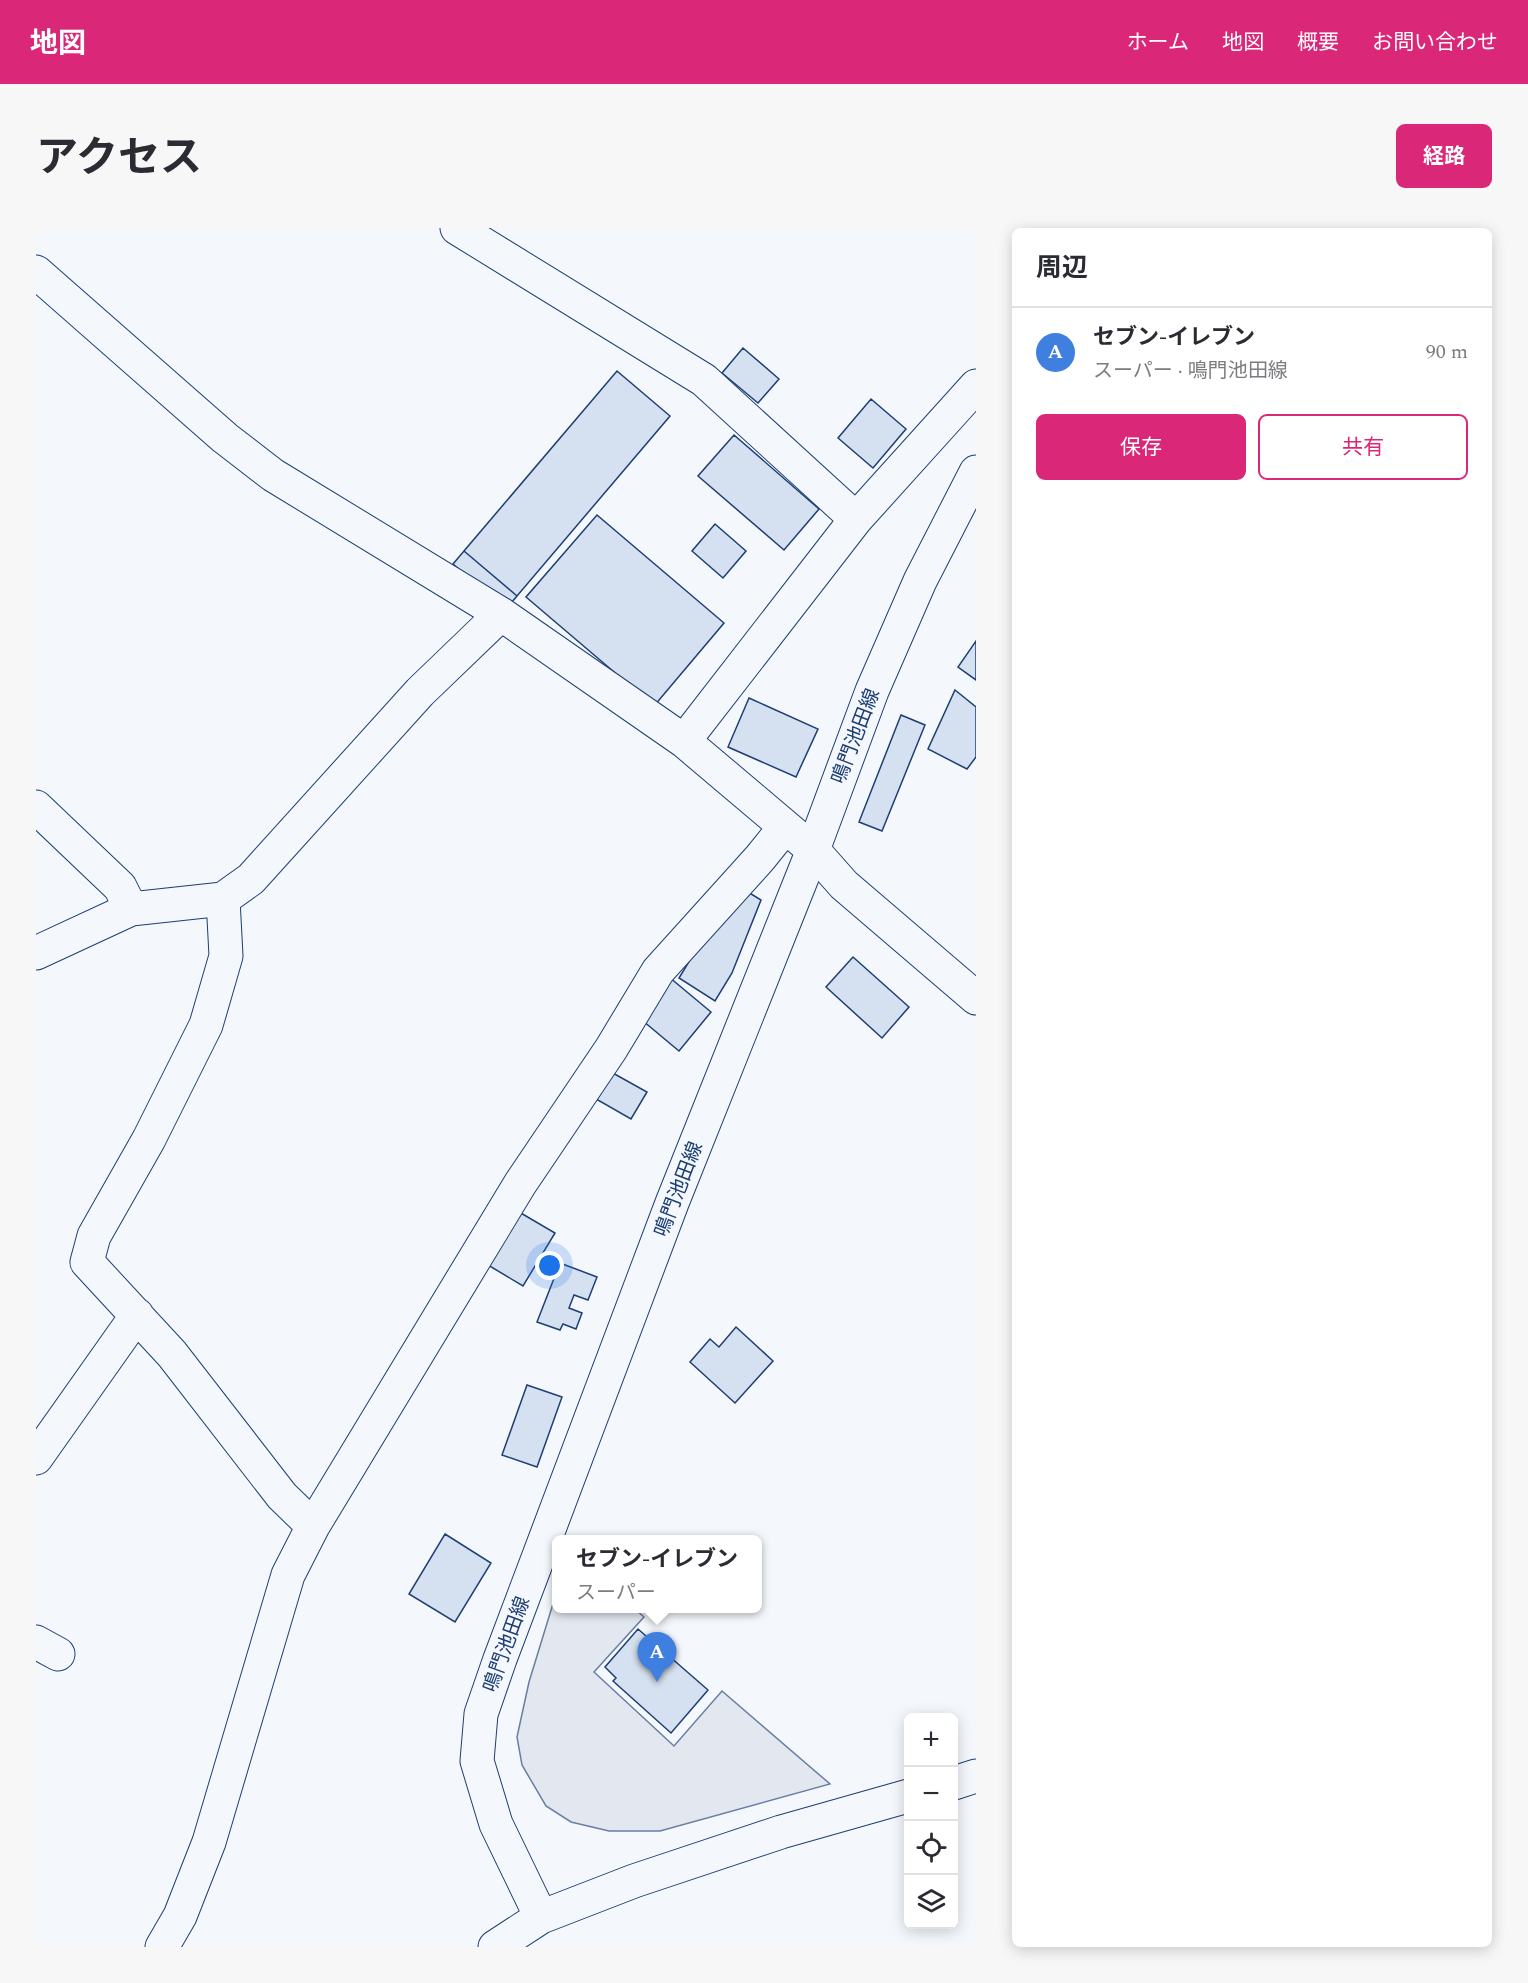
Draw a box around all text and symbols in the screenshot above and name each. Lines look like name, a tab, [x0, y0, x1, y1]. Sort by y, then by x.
text: 地図	[30, 22, 86, 65]
text: ホーム	[1127, 27, 1189, 59]
text: 地図	[1222, 27, 1264, 59]
text: 概要	[1297, 27, 1339, 59]
text: お問い合わせ	[1372, 27, 1498, 59]
button: 経路	[1396, 124, 1492, 188]
text: アクセス	[36, 127, 202, 190]
text: 周辺	[1036, 248, 1088, 288]
text: セブン-イレブン	[1093, 321, 1255, 354]
text: A	[1048, 337, 1063, 367]
text: 90 m	[1426, 337, 1468, 367]
text: スーパー · 鳴門池田線	[1093, 356, 1288, 386]
button: 保存	[1036, 414, 1246, 480]
button: 共有	[1258, 414, 1468, 480]
street label: 鳴門池田線	[824, 684, 888, 788]
street label: 鳴門池田線	[647, 1137, 711, 1241]
your location	[535, 1251, 564, 1280]
popup	[552, 1535, 762, 1613]
text: セブン-イレブン	[576, 1543, 738, 1576]
text: スーパー	[576, 1578, 656, 1608]
street label: 鳴門池田線	[476, 1592, 538, 1696]
pin: A	[638, 1632, 676, 1682]
map controls	[904, 1713, 958, 1929]
button: +	[904, 1713, 958, 1767]
button: −	[904, 1767, 958, 1821]
button: locate	[904, 1821, 958, 1875]
button: layers	[904, 1875, 958, 1929]

